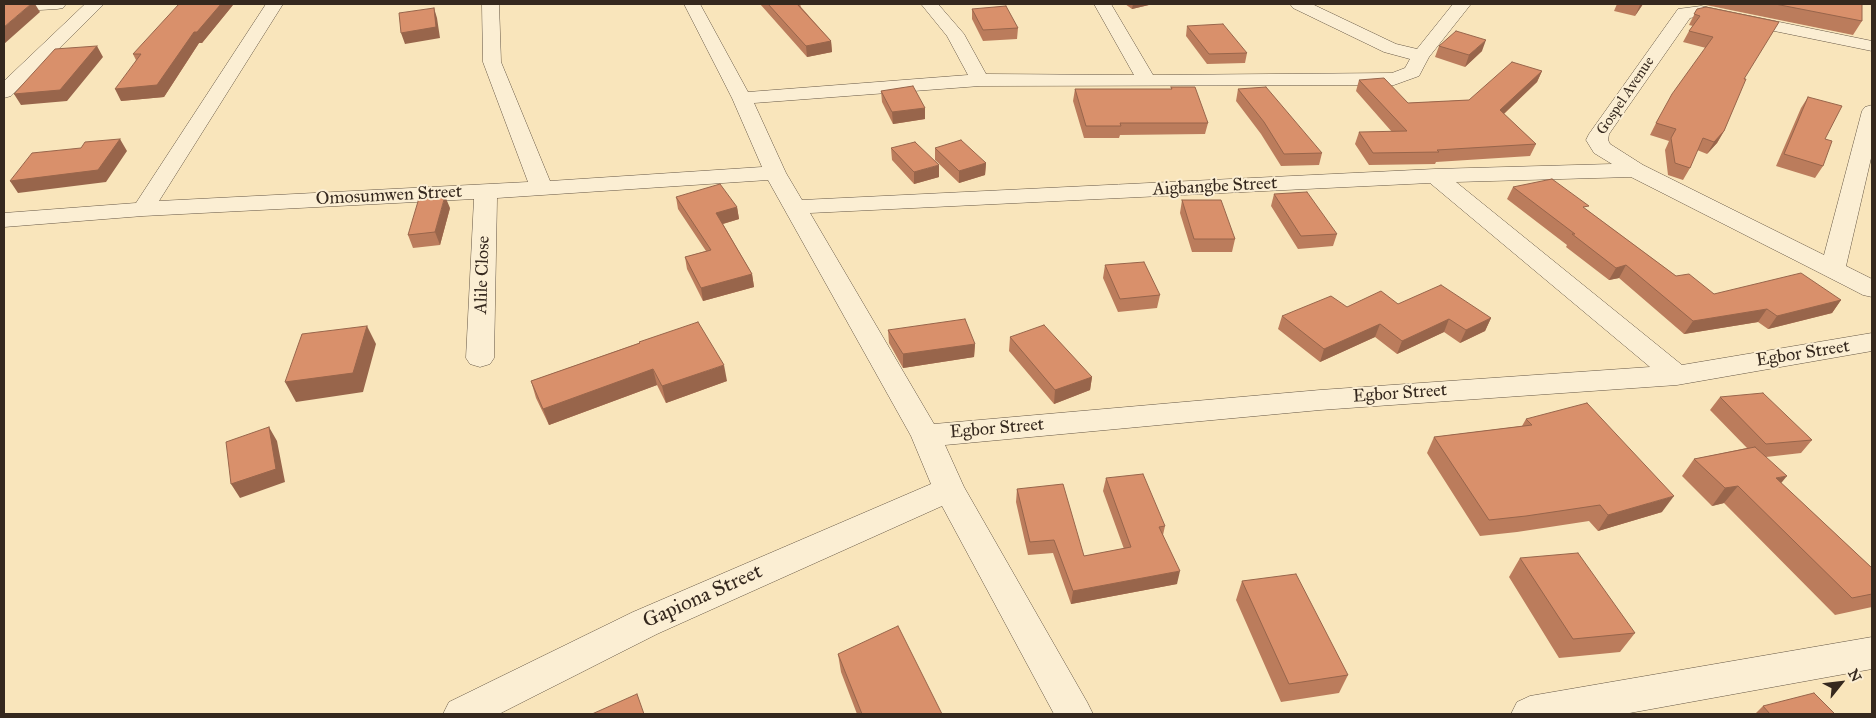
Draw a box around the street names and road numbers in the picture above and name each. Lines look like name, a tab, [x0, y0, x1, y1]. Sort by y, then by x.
street label: Gospel Avenue	[1593, 54, 1659, 138]
street label: Aigbangbe Street	[1152, 173, 1278, 201]
street label: Omosumwen Street	[315, 181, 463, 211]
street label: Alile Close	[471, 235, 495, 315]
street label: Egbor Street	[1755, 336, 1851, 372]
street label: Egbor Street	[1352, 380, 1448, 408]
street label: Egbor Street	[949, 414, 1045, 444]
street label: Gapiona Street	[639, 559, 767, 635]

